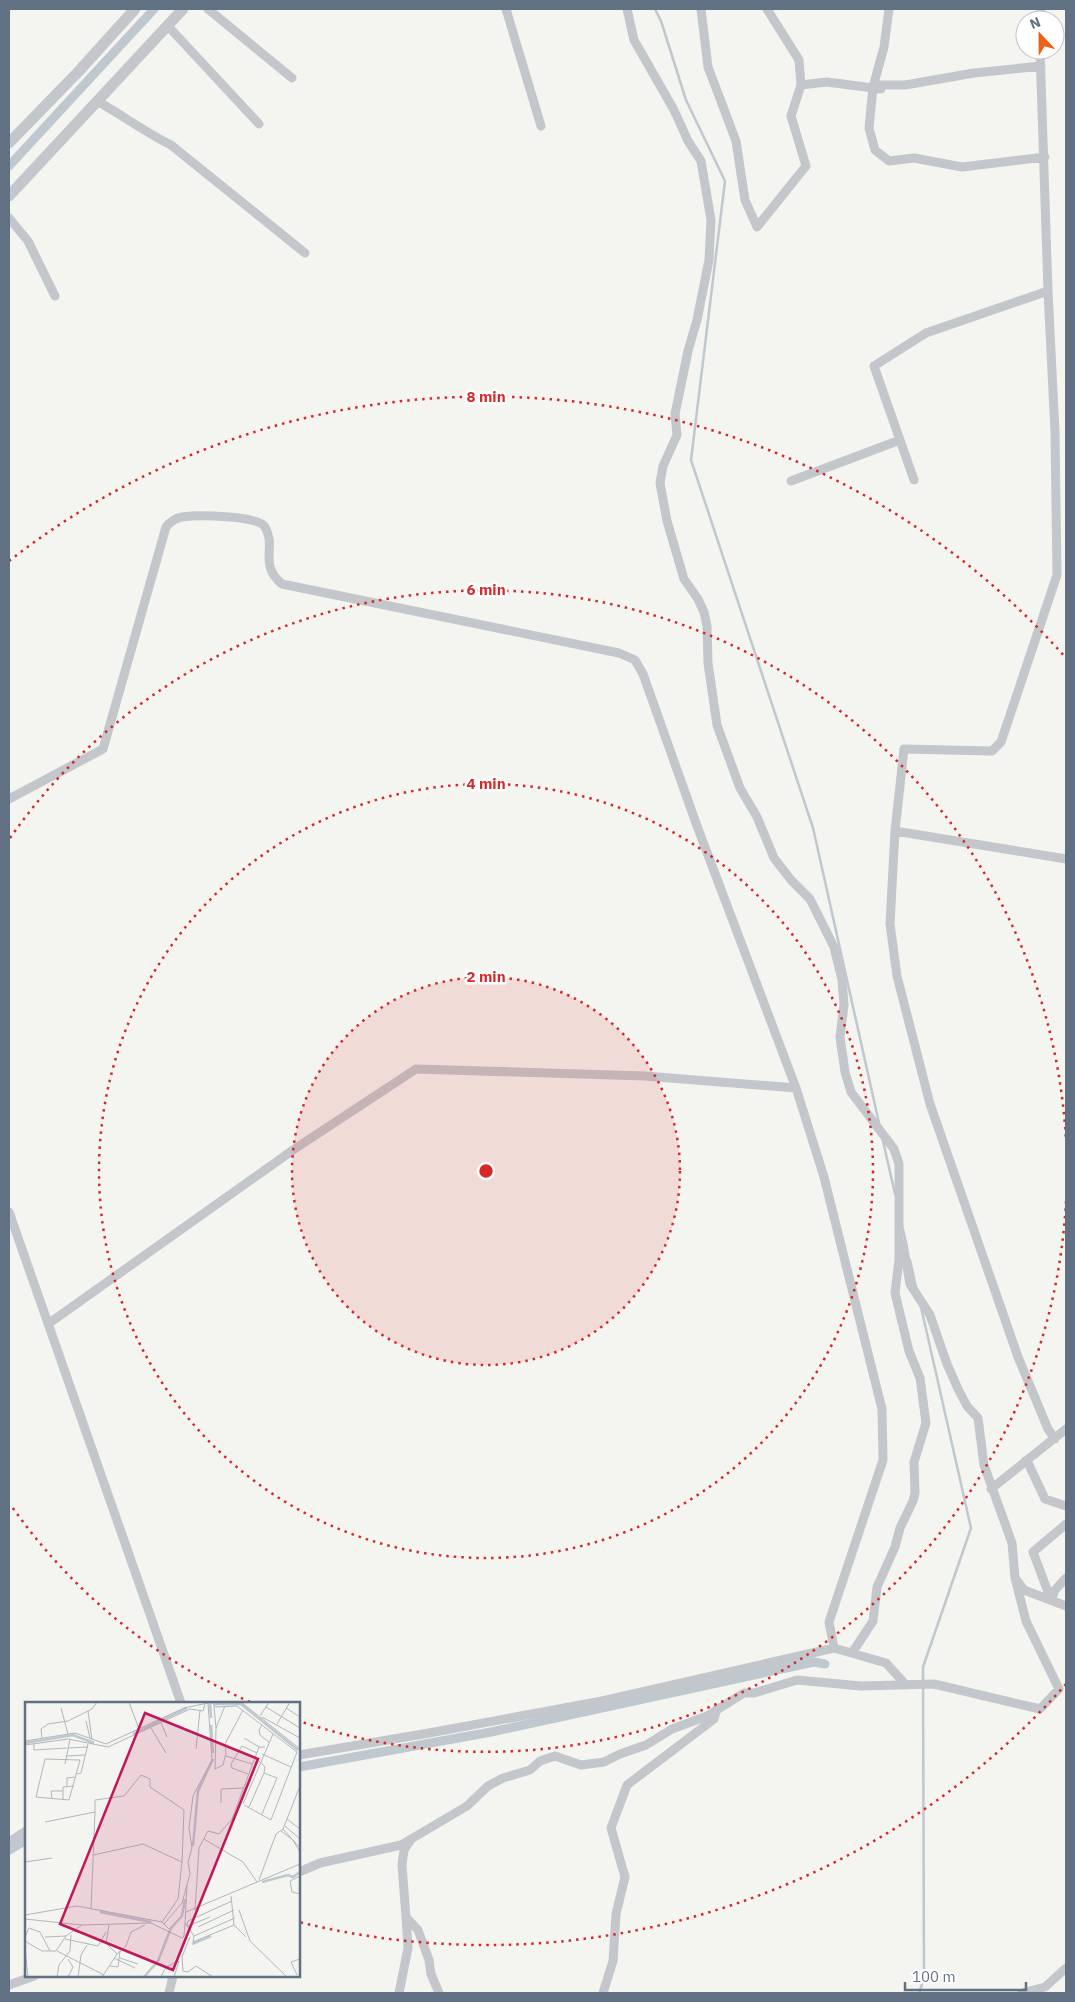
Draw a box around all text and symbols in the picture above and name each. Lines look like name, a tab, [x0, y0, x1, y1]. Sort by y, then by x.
north arrow	[1015, 10, 1065, 60]
text: N	[1027, 13, 1043, 33]
text: 8 min	[466, 387, 506, 406]
text: 6 min	[466, 580, 506, 599]
text: 4 min	[466, 774, 506, 793]
text: 2 min	[466, 967, 506, 986]
centre of rings	[477, 1162, 495, 1180]
inset map	[25, 1702, 300, 1977]
scale bar	[905, 1960, 1026, 1992]
text: 100 m	[912, 1967, 956, 1986]

